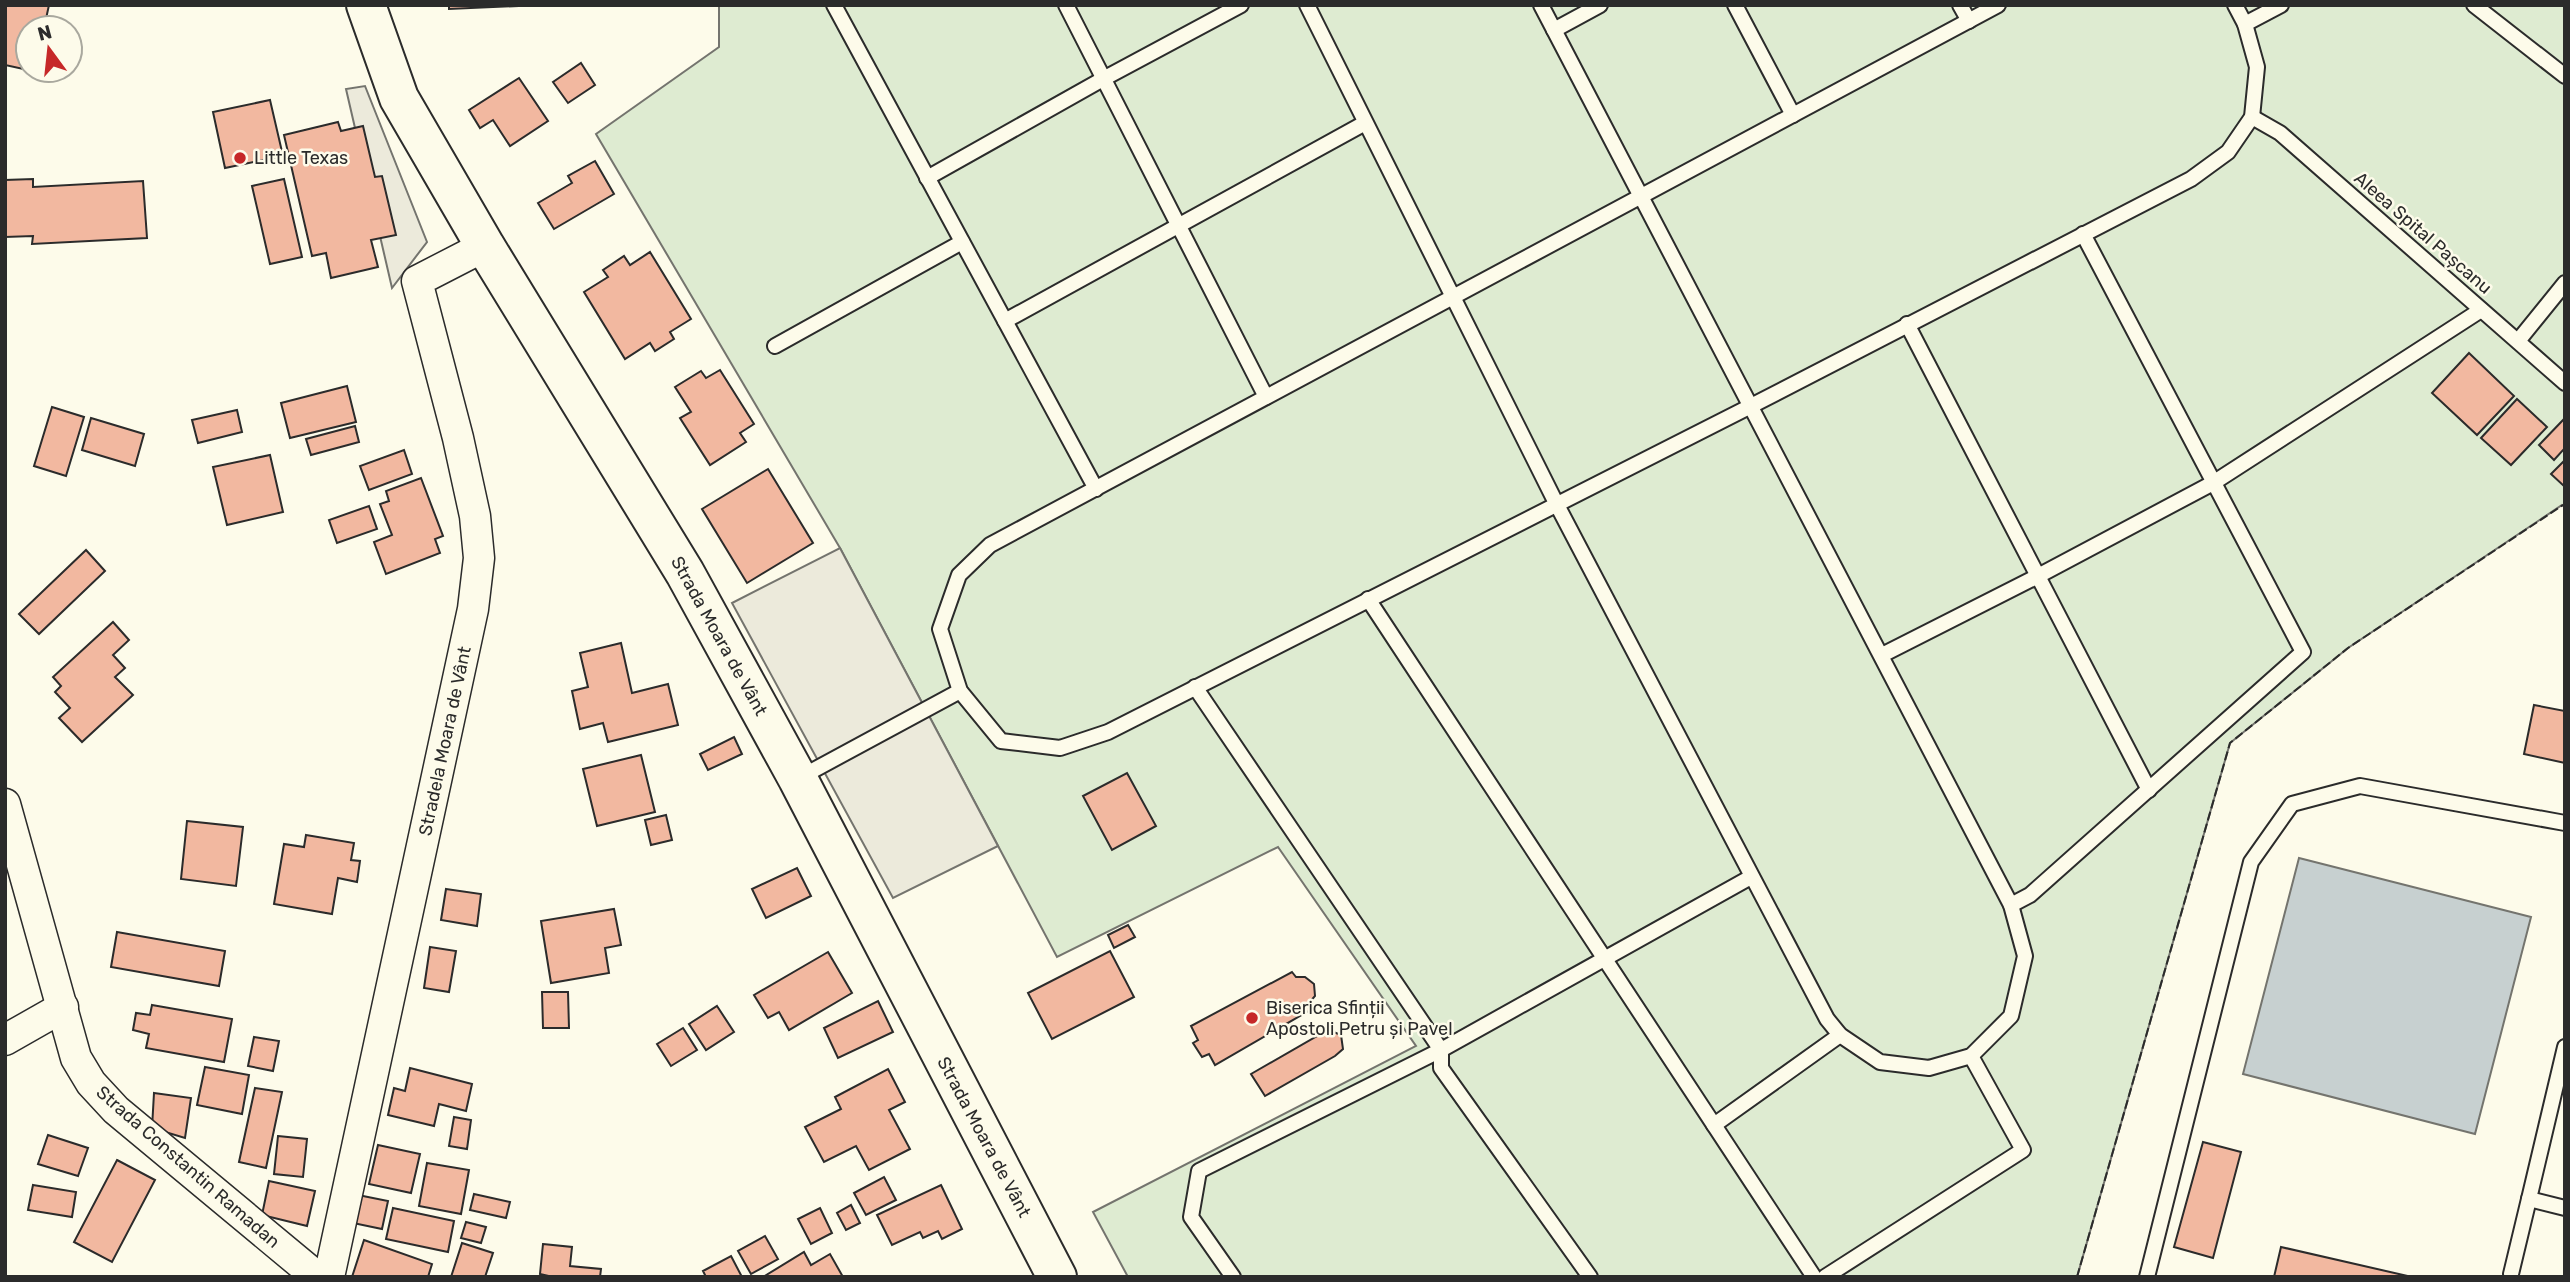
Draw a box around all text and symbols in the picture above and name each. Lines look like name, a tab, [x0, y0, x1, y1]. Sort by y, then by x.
north arrow	[14, 14, 84, 84]
text: N	[35, 20, 54, 46]
place label: Little Texas	[254, 147, 348, 169]
marker: Little Texas	[232, 150, 248, 166]
street label: Aleea Spital Pașcanu	[2350, 167, 2496, 299]
street label: Strada Moara de Vânt	[666, 552, 772, 720]
street label: Stradela Moara de Vânt	[414, 644, 476, 838]
place label: Biserica Sfinții Apostoli Petru și Pavel	[1266, 997, 1453, 1040]
marker: Biserica Sfinții Apostoli Petru și Pavel	[1244, 1010, 1260, 1026]
street label: Strada Moara de Vânt	[932, 1053, 1036, 1221]
street label: Strada Constantin Ramadan	[92, 1081, 284, 1253]

